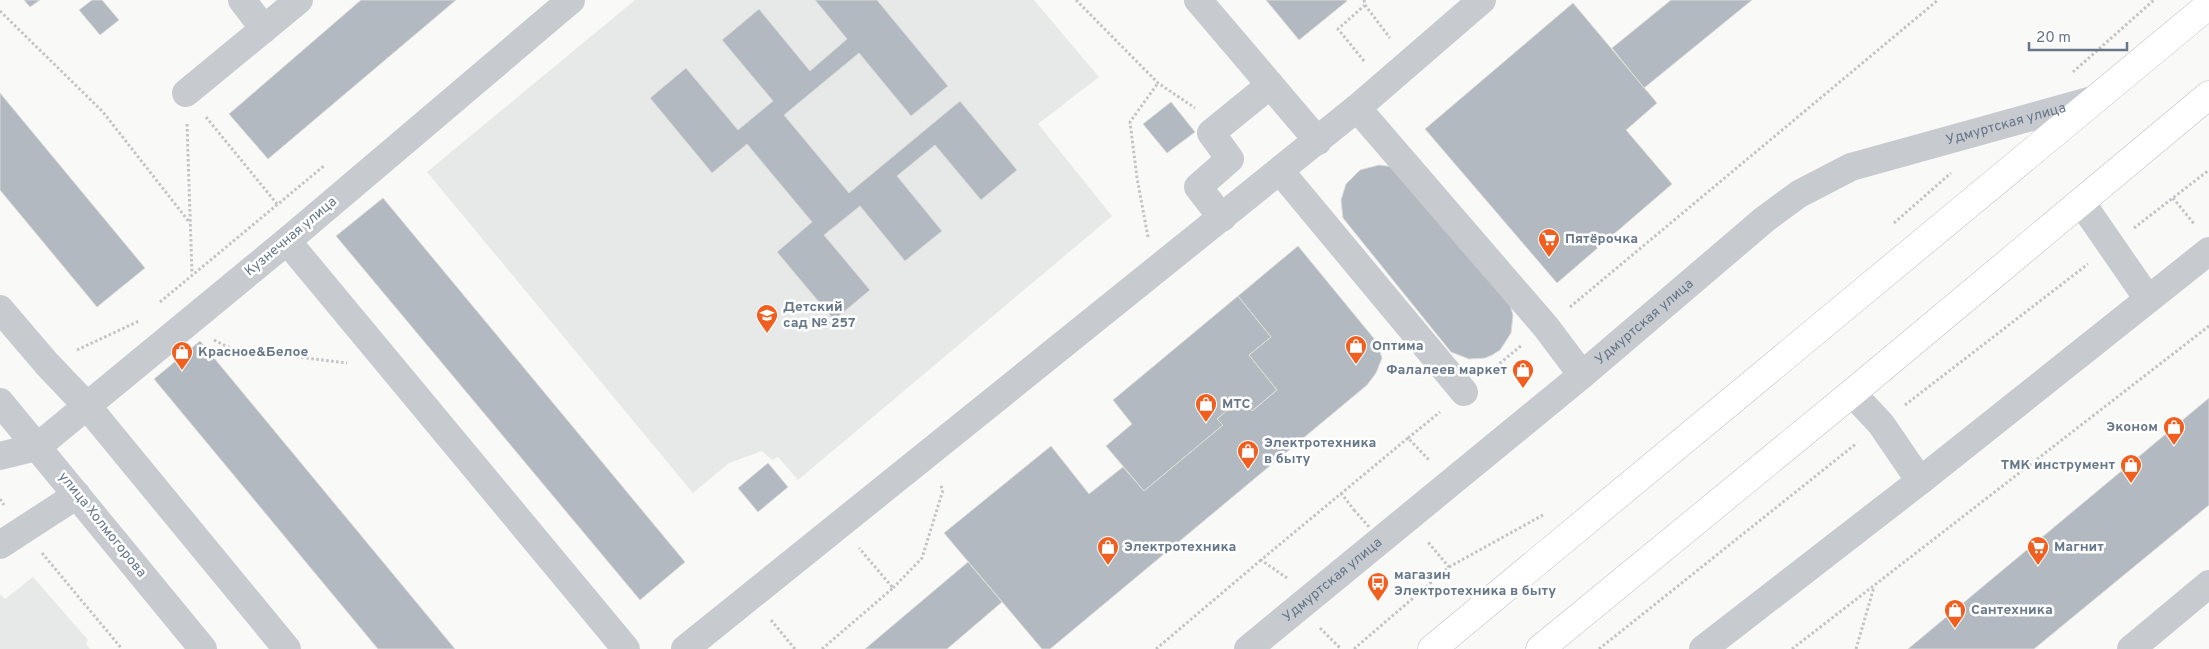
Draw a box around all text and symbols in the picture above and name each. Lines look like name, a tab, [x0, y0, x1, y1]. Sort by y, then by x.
scale bar	[2029, 20, 2126, 52]
text: 20 m	[2036, 29, 2071, 48]
street label: Удмуртская улица	[1944, 99, 2068, 149]
street label: Кузнечная улица	[242, 194, 340, 280]
supermarket icon: Пятёрочка	[1537, 227, 1561, 258]
place label: Пятёрочка	[1565, 231, 1638, 248]
street label: Удмуртская улица	[1592, 275, 1697, 368]
place label: Детский сад № 257	[783, 299, 856, 332]
school or university icon: Детский сад № 257	[755, 303, 779, 334]
shop icon: Оптима	[1344, 334, 1368, 365]
place label: Оптима	[1372, 338, 1424, 355]
shop icon: Красное&Белое	[170, 340, 194, 371]
place label: Красное&Белое	[198, 344, 309, 361]
shop icon: Фалалеев маркет	[1511, 358, 1535, 389]
place label: Фалалеев маркет	[1386, 362, 1507, 379]
shop icon: МТС	[1194, 392, 1218, 423]
place label: МТС	[1222, 396, 1250, 413]
shop icon: Эконом	[2162, 415, 2186, 446]
place label: Эконом	[2106, 419, 2158, 436]
place label: Электротехника в быту	[1264, 435, 1376, 468]
shop icon: Электротехника в быту	[1236, 439, 1260, 470]
shop icon: ТМК инструмент	[2119, 453, 2143, 484]
place label: ТМК инструмент	[2001, 457, 2115, 474]
street label: улица Холмогорова	[54, 469, 150, 581]
street label: Удмуртская улица	[1279, 534, 1386, 626]
shop icon: Электротехника	[1096, 535, 1120, 566]
supermarket icon: Магнит	[2026, 535, 2050, 566]
place label: Электротехника	[1124, 539, 1236, 556]
place label: Магнит	[2054, 539, 2104, 556]
place label: магазин Электротехника в быту	[1394, 567, 1556, 600]
bus stop icon: магазин Электротехника в быту	[1366, 571, 1390, 602]
shop icon: Сантехника	[1943, 598, 1967, 629]
place label: Сантехника	[1971, 602, 2053, 619]

